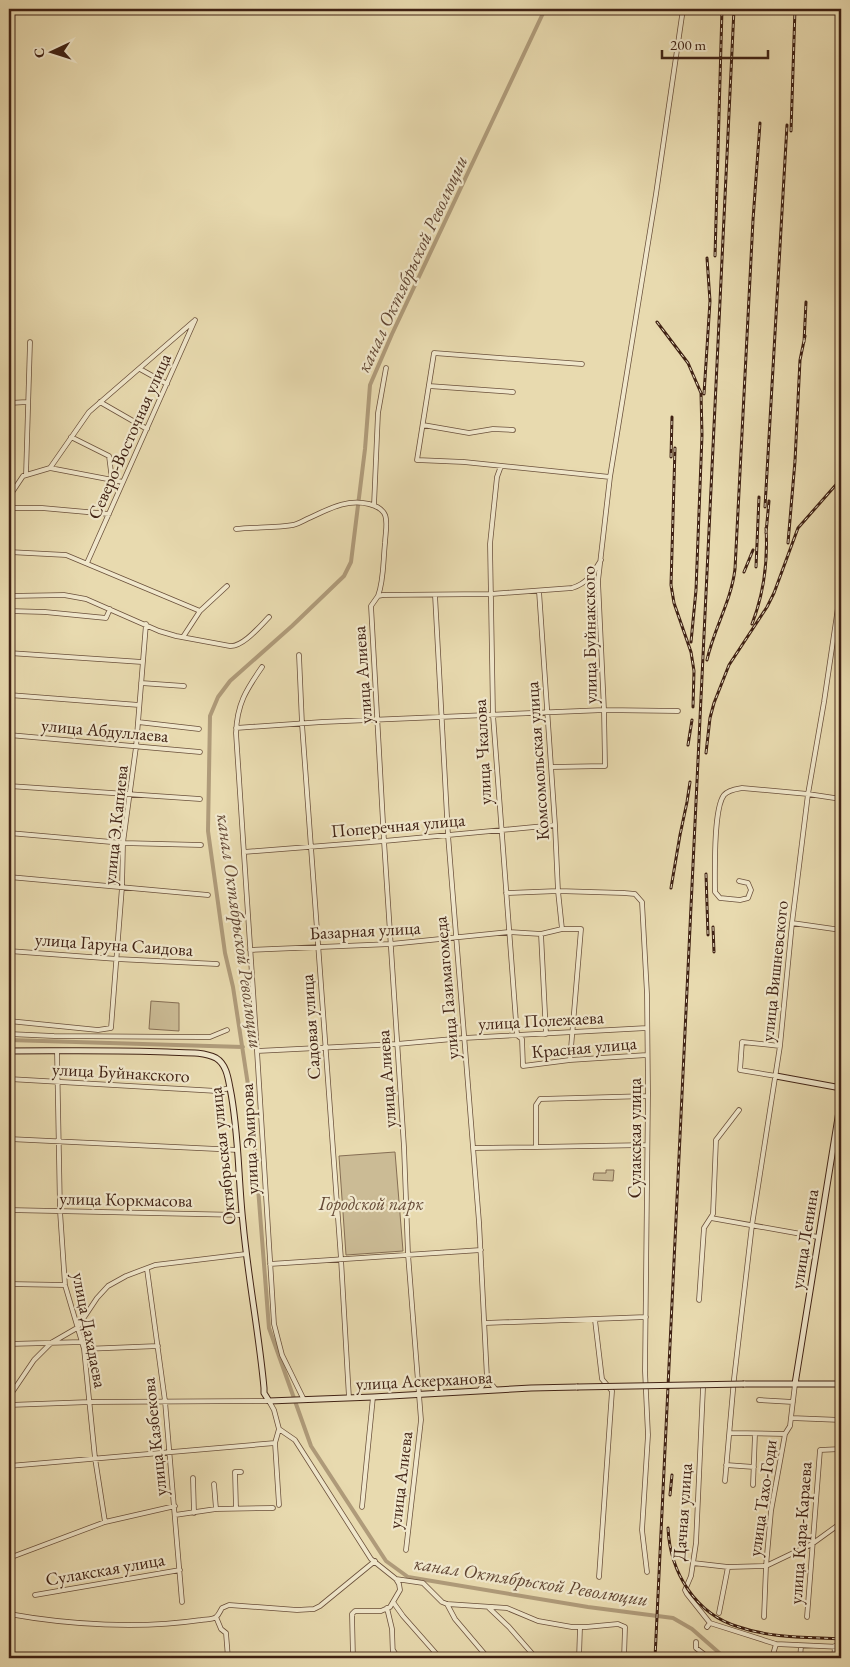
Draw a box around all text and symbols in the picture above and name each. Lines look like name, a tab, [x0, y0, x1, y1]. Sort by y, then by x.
north arrow	[28, 28, 78, 78]
scale bar	[662, 28, 769, 60]
text: 200 m	[670, 35, 707, 54]
text: С	[30, 47, 48, 58]
water label: канал Октябрьской Революции	[351, 151, 473, 377]
street label: Северо-Восточная улица	[82, 349, 176, 522]
street label: улица Буйнакского	[576, 566, 602, 704]
street label: улица Алиева	[347, 624, 377, 725]
street label: Комсомольская улица	[520, 680, 554, 841]
street label: улица Чкалова	[468, 698, 496, 805]
street label: улица Абдуллаева	[40, 713, 170, 747]
street label: улица Э.Капиева	[97, 763, 133, 886]
street label: Поперечная улица	[330, 808, 467, 842]
water label: канал Октябрьской Революции	[211, 812, 269, 1050]
street label: улица Вишневского	[755, 899, 793, 1043]
street label: улица Газимагомеда	[428, 915, 464, 1060]
street label: Базарная улица	[309, 916, 422, 944]
street label: улица Гаруна Саидова	[34, 927, 195, 961]
street label: Садовая улица	[295, 973, 325, 1080]
street label: улица Полежаева	[478, 1005, 605, 1035]
street label: улица Алиева	[371, 1028, 401, 1129]
street label: Красная улица	[531, 1031, 638, 1063]
street label: улица Буйнакского	[52, 1057, 191, 1087]
street label: Сулакская улица	[623, 1077, 646, 1198]
street label: улица Эмирова	[235, 1082, 263, 1195]
street label: Октябрьская улица	[203, 1085, 241, 1226]
street label: улица Коркмасова	[59, 1186, 194, 1212]
street label: улица Ленина	[785, 1187, 823, 1291]
park label: Городской парк	[318, 1192, 424, 1216]
street label: улица Дахадаева	[68, 1270, 113, 1391]
street label: улица Аскерханова	[355, 1365, 494, 1395]
street label: улица Казбекова	[136, 1376, 172, 1497]
street label: улица Алиева	[383, 1429, 417, 1530]
street label: улица Тахо-Годи	[742, 1438, 782, 1558]
street label: улица Кара-Караева	[784, 1460, 817, 1605]
street label: Дачная улица	[667, 1462, 697, 1562]
street label: Сулакская улица	[44, 1547, 167, 1591]
water label: канал Октябрьской Революции	[412, 1550, 650, 1612]

